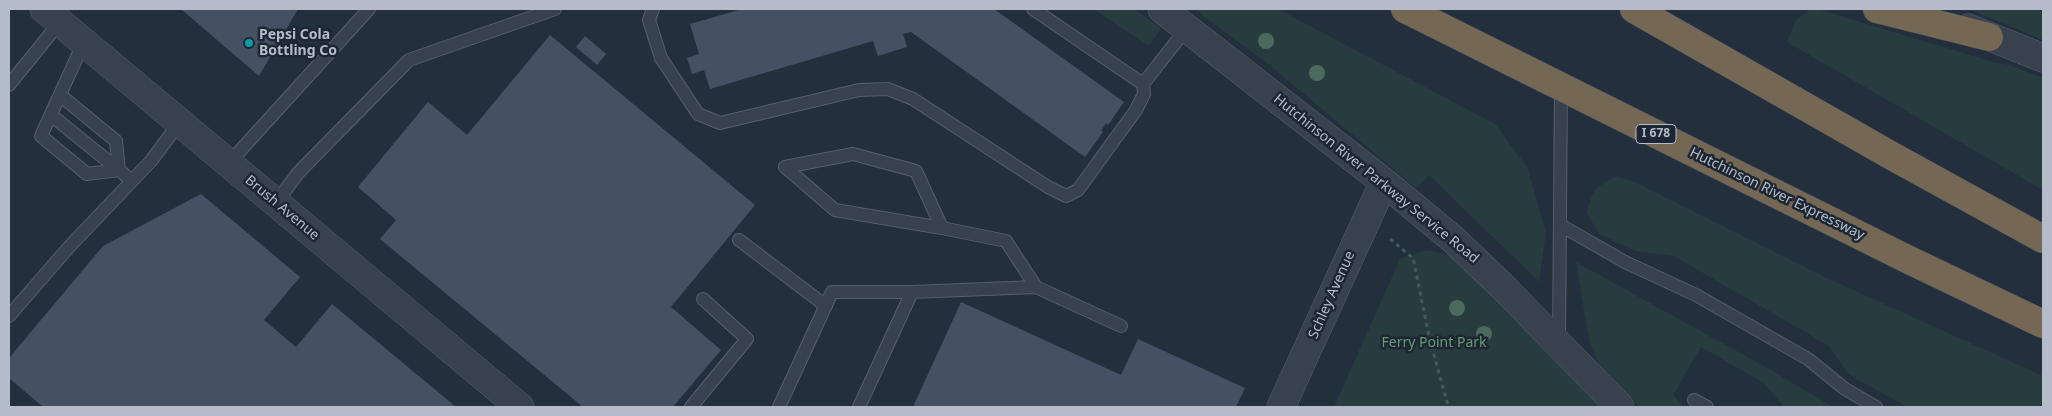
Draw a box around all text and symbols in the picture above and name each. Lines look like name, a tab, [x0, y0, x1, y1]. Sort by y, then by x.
place label: Pepsi Cola Bottling Co	[259, 27, 337, 59]
marker: Pepsi Cola Bottling Co	[243, 37, 255, 49]
street label: Hutchinson River Parkway Service Road	[1270, 91, 1482, 267]
road number: I 678	[1636, 125, 1676, 144]
street label: Hutchinson River Expressway	[1687, 144, 1867, 244]
street label: Brush Avenue	[241, 172, 323, 244]
street label: Schley Avenue	[1305, 249, 1359, 341]
park label: Ferry Point Park	[1382, 335, 1486, 351]

